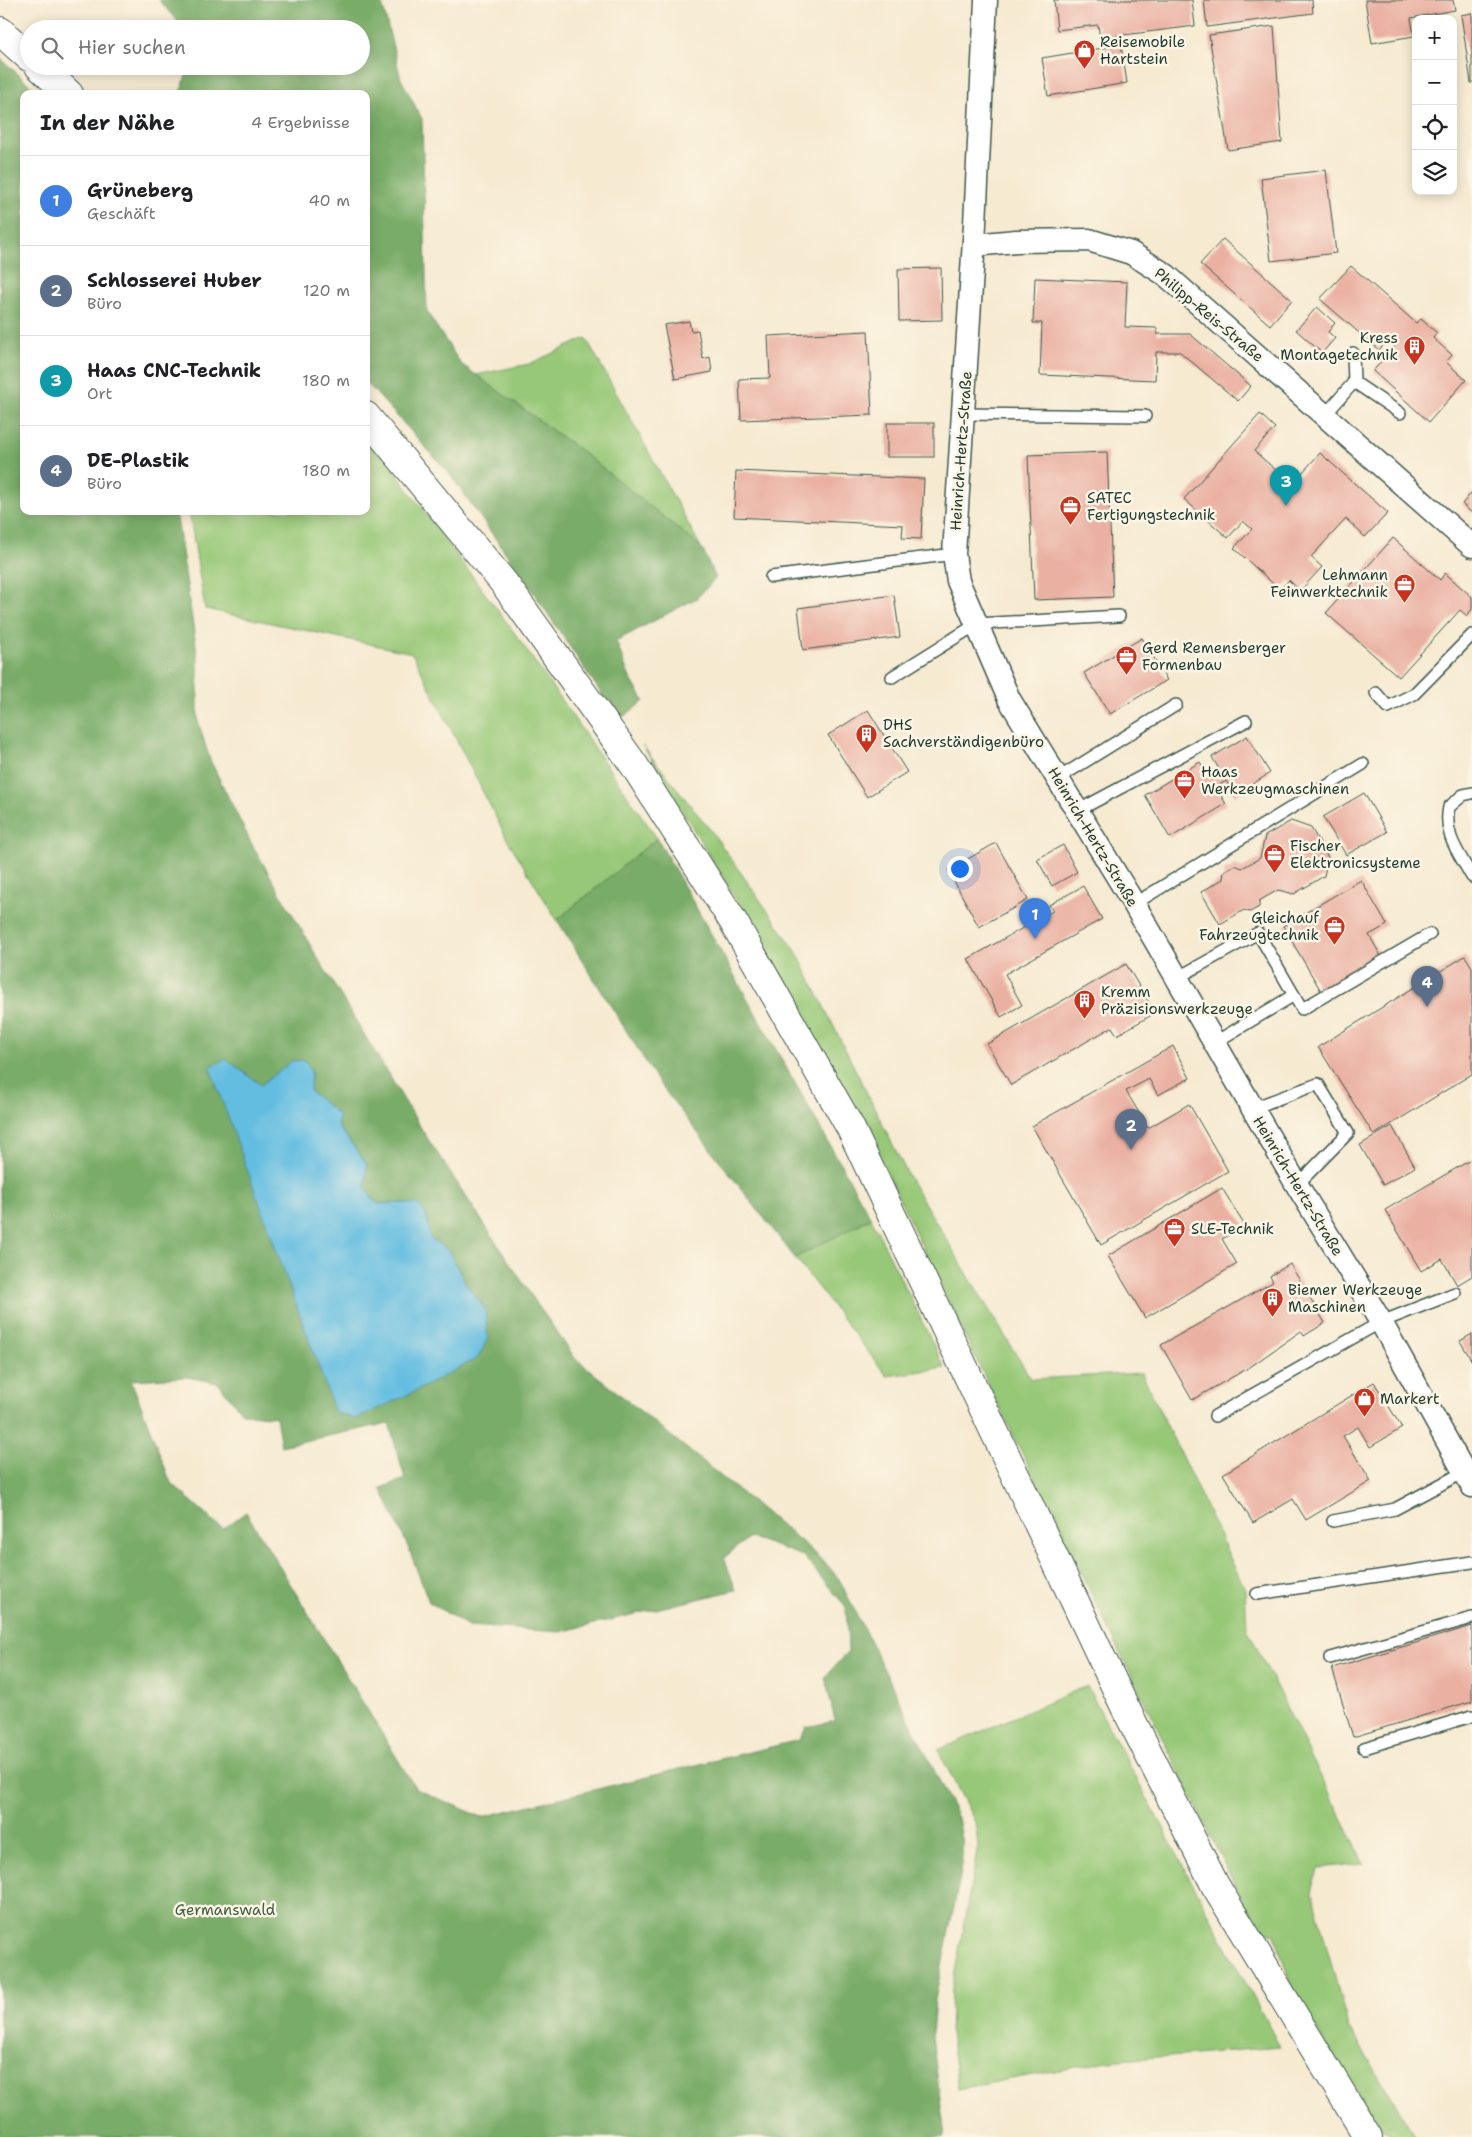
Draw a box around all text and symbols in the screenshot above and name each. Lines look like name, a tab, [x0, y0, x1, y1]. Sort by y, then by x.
map controls	[1412, 15, 1457, 195]
button: +	[1412, 15, 1457, 60]
search box	[20, 20, 370, 75]
place label: Reisemobile Hartstein	[1100, 32, 1185, 69]
icon: search	[38, 34, 66, 62]
text: Hier suchen	[78, 35, 186, 60]
shop icon: Reisemobile Hartstein	[1072, 39, 1096, 70]
button: −	[1412, 60, 1457, 105]
button: locate	[1412, 105, 1457, 150]
text: In der Nähe	[40, 109, 175, 137]
text: 4 Ergebnisse	[251, 112, 350, 133]
button: layers	[1412, 150, 1457, 195]
text: Grüneberg	[87, 178, 193, 203]
text: 1	[52, 190, 60, 211]
text: 40 m	[308, 190, 350, 211]
text: Geschäft	[87, 203, 156, 224]
street label: Philipp-Reis-Straße	[1150, 263, 1268, 367]
text: Schlosserei Huber	[87, 268, 262, 293]
text: 2	[50, 280, 62, 301]
text: 120 m	[303, 280, 350, 301]
text: Büro	[87, 293, 122, 314]
place label: Kress Montagetechnik	[1280, 328, 1398, 365]
building icon: Kress Montagetechnik	[1402, 335, 1426, 366]
text: Haas CNC-Technik	[87, 358, 261, 383]
text: 3	[50, 370, 62, 391]
text: 180 m	[302, 370, 350, 391]
street label: Heinrich-Hertz-Straße	[945, 371, 977, 531]
text: Ort	[87, 383, 113, 404]
text: DE-Plastik	[87, 448, 189, 473]
text: 4	[50, 460, 62, 481]
text: 180 m	[302, 460, 350, 481]
pin: 3	[1270, 465, 1302, 506]
text: Büro	[87, 473, 122, 494]
place label: SATEC Fertigungstechnik	[1087, 488, 1215, 525]
office icon: SATEC Fertigungstechnik	[1059, 495, 1083, 526]
place label: Lehmann Feinwerktechnik	[1271, 565, 1388, 602]
office icon: Lehmann Feinwerktechnik	[1392, 572, 1416, 603]
place label: Gerd Remensberger Formenbau	[1142, 638, 1286, 675]
office icon: Gerd Remensberger Formenbau	[1114, 645, 1138, 676]
place label: DHS Sachverständigenbüro	[883, 715, 1044, 752]
building icon: DHS Sachverständigenbüro	[855, 722, 879, 753]
place label: Haas Werkzeugmaschinen	[1201, 762, 1349, 799]
street label: Heinrich-Hertz-Straße	[1043, 763, 1143, 911]
office icon: Haas Werkzeugmaschinen	[1173, 769, 1197, 800]
place label: Fischer Elektronicsysteme	[1290, 836, 1421, 873]
office icon: Fischer Elektronicsysteme	[1262, 843, 1286, 874]
your location	[947, 856, 973, 882]
pin: 1	[1019, 898, 1051, 939]
place label: Gleichauf Fahrzeugtechnik	[1199, 908, 1320, 945]
office icon: Gleichauf Fahrzeugtechnik	[1323, 915, 1347, 946]
pin: 4	[1411, 966, 1443, 1007]
place label: Kremm Präzisionswerkzeuge	[1101, 982, 1253, 1019]
building icon: Kremm Präzisionswerkzeuge	[1073, 989, 1097, 1020]
pin: 2	[1115, 1109, 1147, 1150]
street label: Heinrich-Hertz-Straße	[1248, 1112, 1348, 1260]
office icon: SLE-Technik	[1163, 1217, 1187, 1248]
place label: SLE-Technik	[1191, 1219, 1274, 1239]
place label: Biemer Werkzeuge Maschinen	[1288, 1280, 1423, 1317]
building icon: Biemer Werkzeuge Maschinen	[1260, 1287, 1284, 1318]
shop icon: Markert	[1352, 1387, 1376, 1418]
place label: Markert	[1380, 1389, 1440, 1409]
park label: Germanswald	[175, 1900, 276, 1920]

